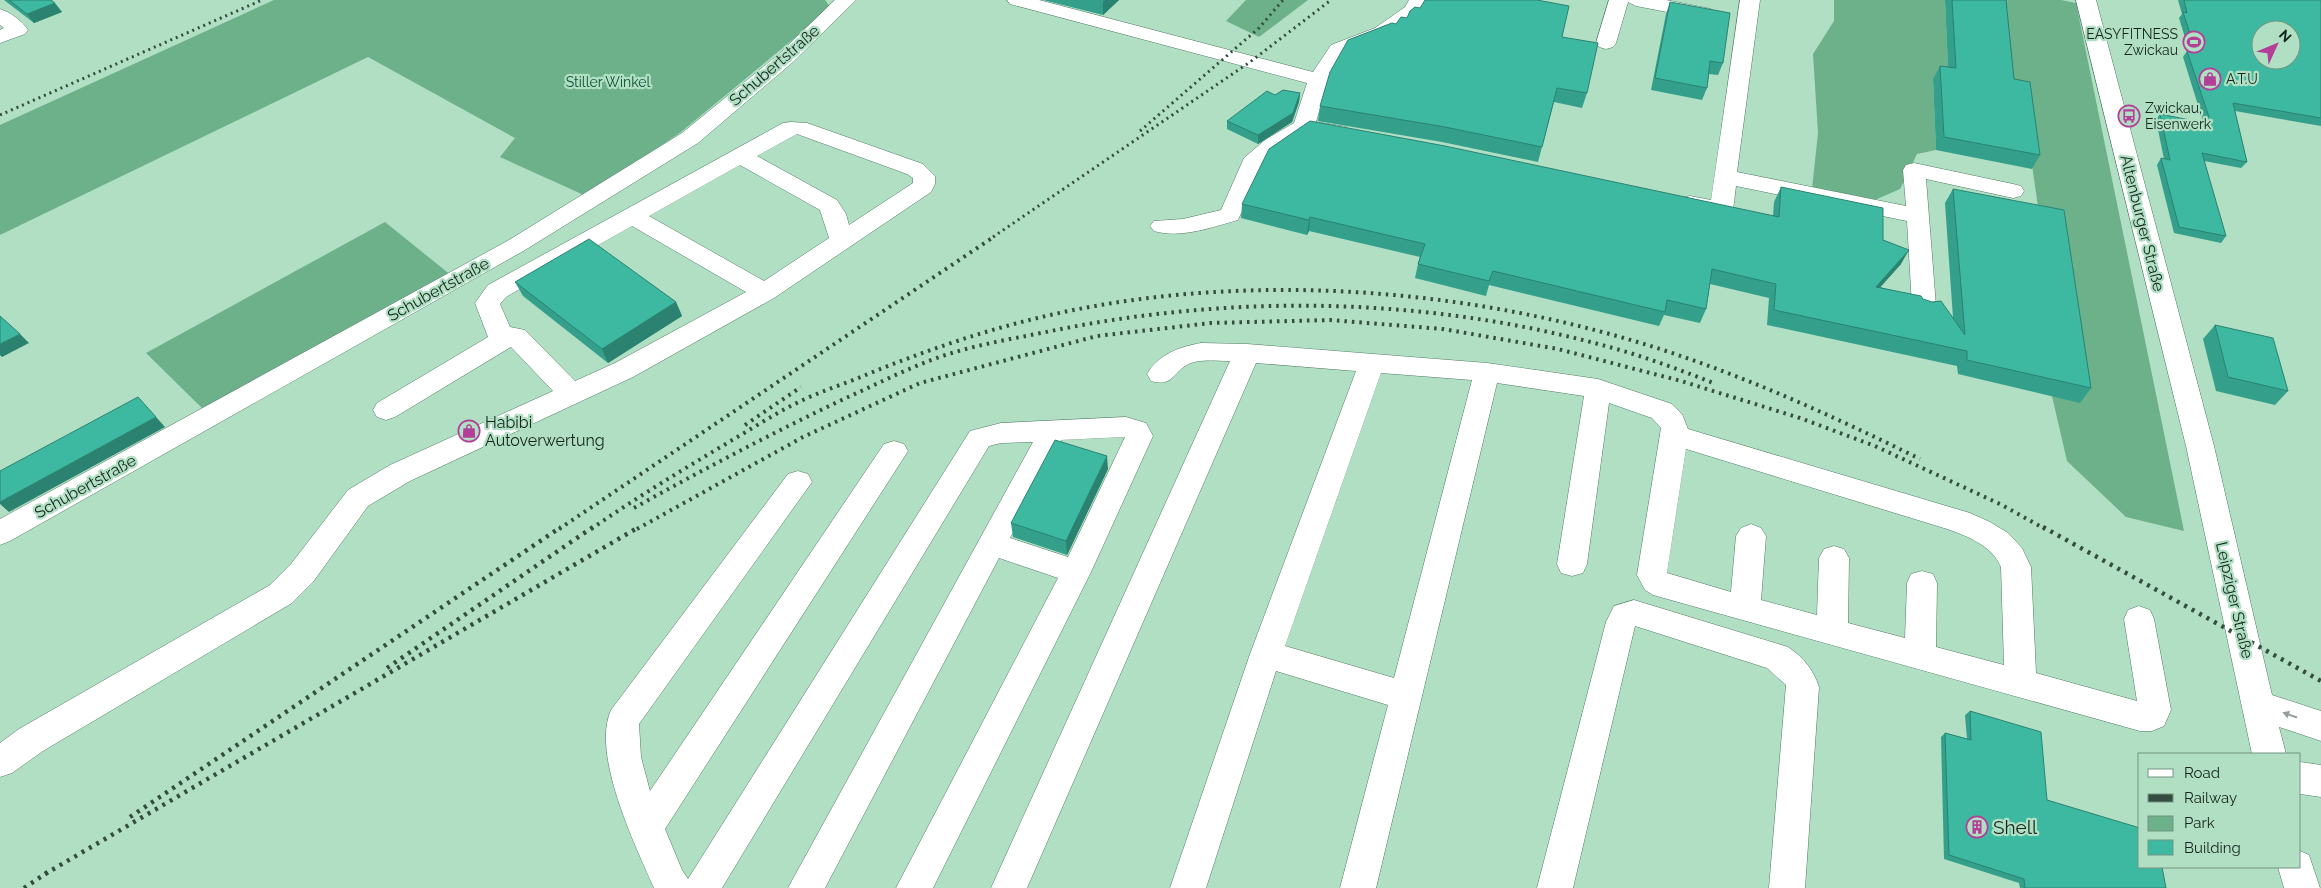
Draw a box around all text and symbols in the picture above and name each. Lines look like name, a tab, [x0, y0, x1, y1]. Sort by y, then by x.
north arrow	[2251, 20, 2301, 70]
street label: Schubertstraße	[725, 21, 823, 110]
place label: EASYFITNESS Zwickau	[2086, 26, 2178, 58]
text: N	[2276, 27, 2295, 45]
sports icon: EASYFITNESS Zwickau	[2182, 30, 2206, 54]
shop icon: A.T.U	[2198, 67, 2222, 91]
place label: A.T.U	[2226, 71, 2258, 87]
park label: Stiller Winkel	[566, 74, 650, 90]
place label: Zwickau, Eisenwerk	[2145, 100, 2212, 132]
bus stop icon: Zwickau, Eisenwerk	[2117, 104, 2141, 128]
street label: Altenburger Straße	[2116, 153, 2169, 293]
street label: Schubertstraße	[384, 254, 492, 325]
place label: Habibi Autoverwertung	[485, 413, 605, 450]
shop icon: Habibi Autoverwertung	[457, 419, 481, 443]
street label: Schubertstraße	[31, 451, 139, 522]
street label: Leipziger Straße	[2212, 540, 2257, 660]
one-way arrow	[2282, 711, 2297, 718]
legend	[2138, 753, 2301, 868]
text: Road	[2184, 764, 2220, 782]
text: Railway	[2184, 789, 2237, 807]
text: Park	[2184, 814, 2215, 832]
building icon: Shell	[1965, 815, 1989, 839]
place label: Shell	[1993, 816, 2038, 838]
text: Building	[2184, 839, 2241, 857]

